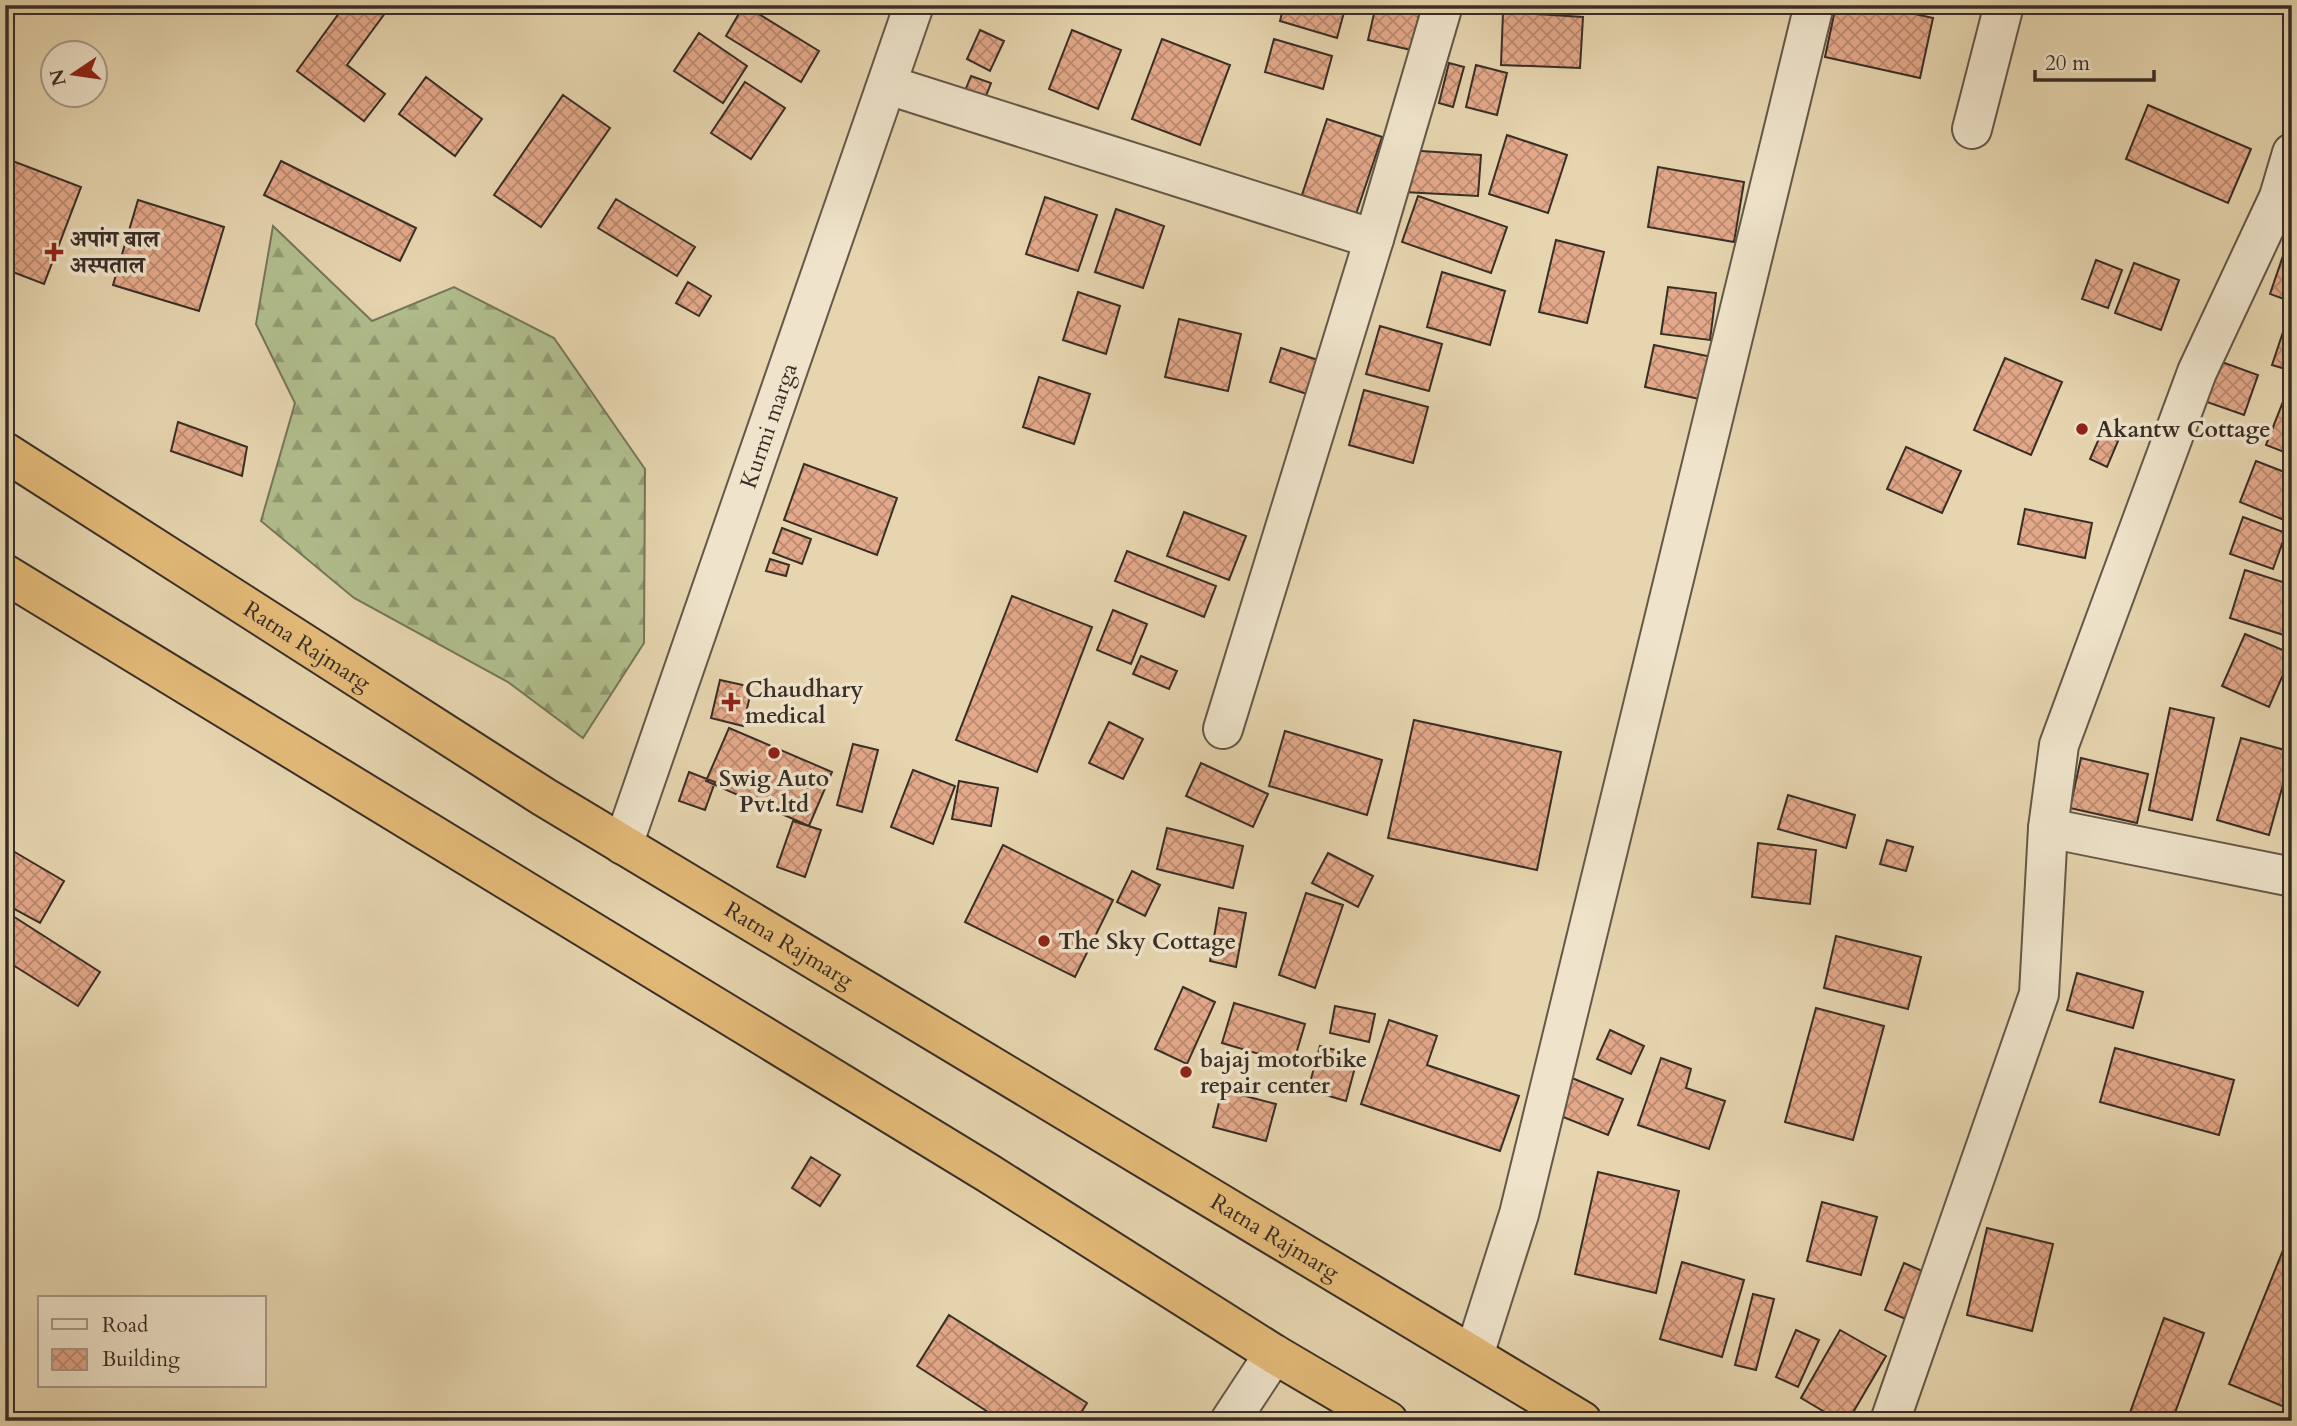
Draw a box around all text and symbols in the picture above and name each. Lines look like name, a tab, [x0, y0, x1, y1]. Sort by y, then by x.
north arrow	[38, 38, 108, 108]
scale bar	[2035, 38, 2154, 82]
text: 20 m	[2045, 49, 2090, 78]
text: N	[44, 66, 73, 89]
place label: अपांग बाल अस्पताल	[70, 224, 161, 281]
marker: अपांग बाल अस्पताल	[44, 242, 64, 262]
street label: Kurmi marga	[732, 358, 804, 492]
place label: Akantw Cottage	[2096, 414, 2271, 445]
marker: Akantw Cottage	[2074, 421, 2090, 437]
street label: Ratna Rajmarg	[238, 593, 377, 698]
place label: Chaudhary medical	[745, 674, 863, 731]
marker: Chaudhary medical	[723, 694, 739, 710]
marker: Swig Auto Pvt.ltd	[766, 745, 782, 761]
place label: Swig Auto Pvt.ltd	[719, 763, 829, 820]
street label: Ratna Rajmarg	[719, 894, 860, 995]
place label: The Sky Cottage	[1058, 926, 1236, 957]
marker: The Sky Cottage	[1036, 933, 1052, 949]
place label: bajaj motorbike repair center	[1200, 1044, 1367, 1101]
marker: bajaj motorbike repair center	[1178, 1064, 1194, 1080]
street label: Ratna Rajmarg	[1205, 1186, 1346, 1287]
legend	[38, 1296, 266, 1388]
text: Road	[102, 1311, 148, 1340]
text: Building	[102, 1345, 180, 1374]

